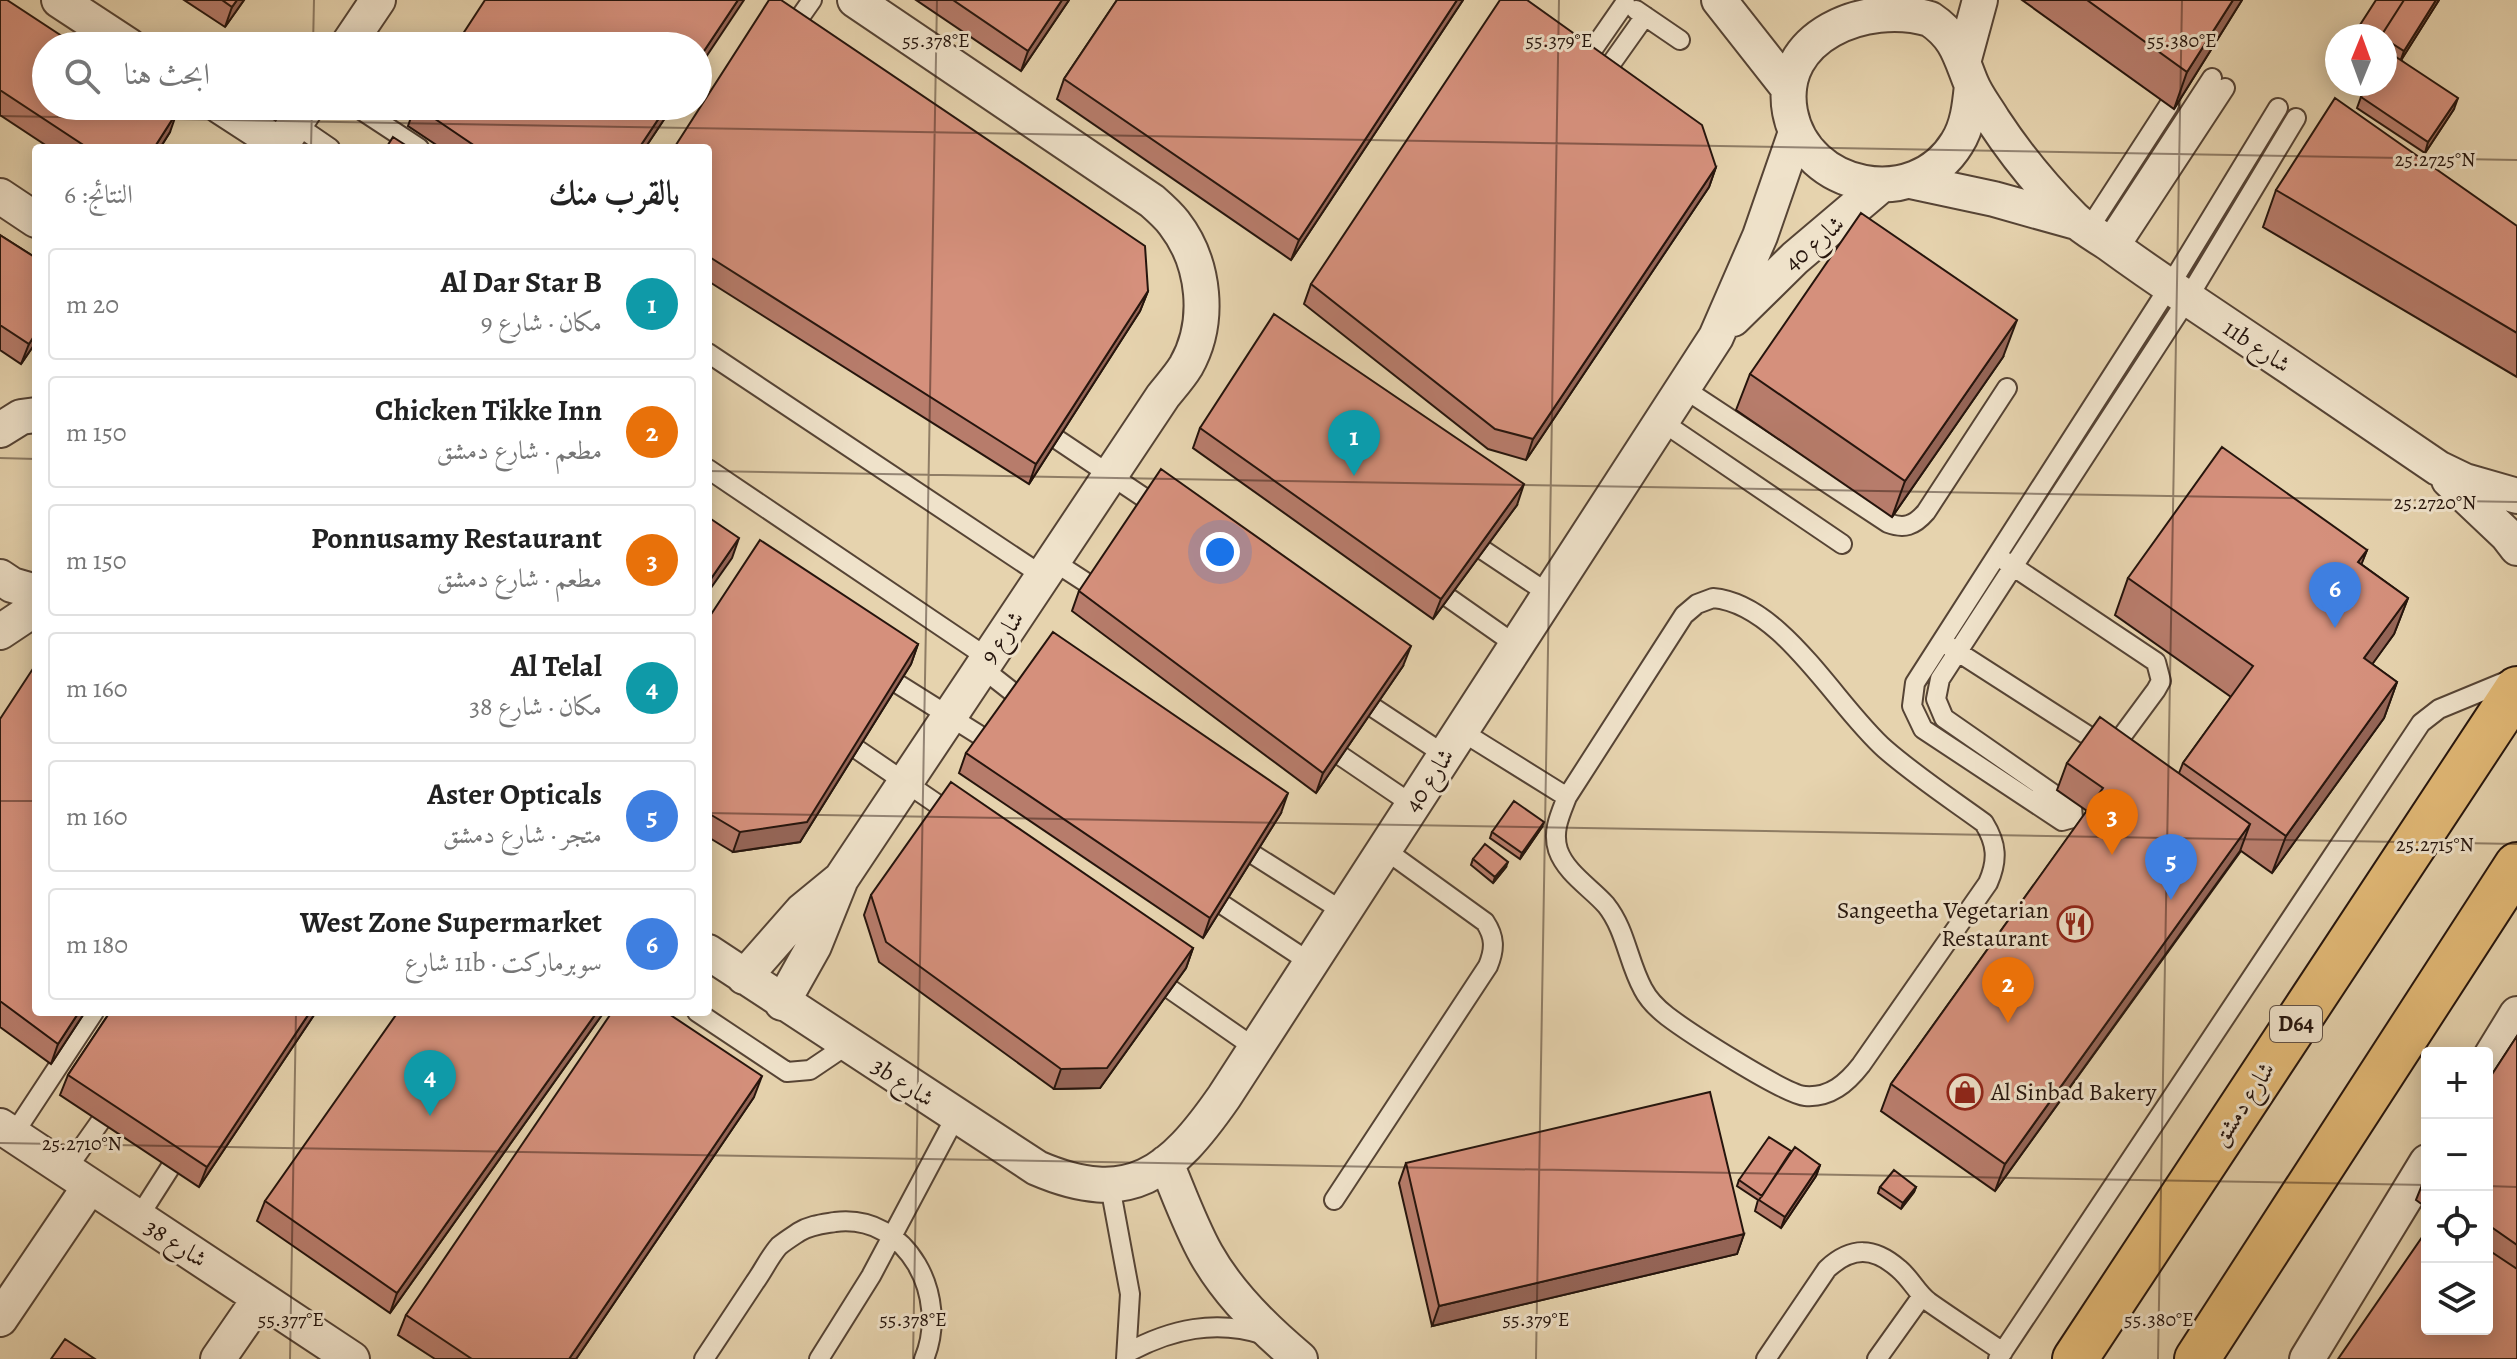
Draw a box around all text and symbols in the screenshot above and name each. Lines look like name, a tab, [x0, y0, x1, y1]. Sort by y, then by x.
north arrow	[2325, 24, 2397, 96]
text: 55.378°E	[902, 27, 970, 54]
text: 55.379°E	[1526, 27, 1592, 54]
text: 55.380°E	[2147, 27, 2217, 54]
search box	[32, 32, 712, 120]
icon: search	[60, 54, 104, 98]
text: ابحث هنا	[124, 54, 210, 94]
text: 25.2725°N	[2395, 146, 2475, 173]
text: بالقرب منك	[548, 169, 680, 216]
text: النتائج: 6	[64, 177, 133, 212]
street label: شارع 40	[1777, 208, 1854, 281]
text: Al Dar Star B	[441, 262, 602, 302]
text: 20 m	[66, 287, 119, 322]
text: 1	[647, 287, 657, 322]
text: مكان · شارع 9	[481, 305, 602, 340]
street label: 11b شارع	[2215, 312, 2297, 384]
text: Chicken Tikke Inn	[375, 390, 602, 430]
pin: 1	[1328, 410, 1380, 476]
text: 150 m	[66, 415, 127, 450]
text: 2	[646, 415, 658, 450]
text: مطعم · شارع دمشق	[436, 433, 602, 468]
text: 25.2720°N	[2394, 489, 2476, 516]
text: Ponnusamy Restaurant	[311, 518, 602, 558]
your location	[1200, 532, 1240, 572]
text: 150 m	[66, 543, 127, 578]
text: 3	[646, 543, 658, 578]
text: مطعم · شارع دمشق	[436, 561, 602, 596]
pin: 6	[2309, 562, 2361, 628]
street label: شارع 9	[973, 604, 1035, 672]
text: Al Telal	[511, 646, 602, 686]
text: 160 m	[66, 671, 128, 706]
text: 4	[646, 671, 658, 706]
text: مكان · شارع 38	[469, 689, 602, 724]
street label: شارع 40	[1396, 742, 1465, 820]
text: Aster Opticals	[427, 774, 602, 814]
pin: 3	[2086, 789, 2138, 855]
text: 160 m	[66, 799, 128, 834]
text: 5	[646, 799, 658, 834]
text: متجر · شارع دمشق	[443, 817, 602, 852]
text: 25.2715°N	[2396, 831, 2474, 858]
pin: 5	[2145, 834, 2197, 900]
place label: Sangeetha Vegetarian Restaurant	[1837, 894, 2049, 954]
text: West Zone Supermarket	[300, 902, 602, 942]
restaurant icon: Sangeetha Vegetarian Restaurant	[2056, 905, 2094, 943]
text: 180 m	[66, 927, 128, 962]
text: 6	[646, 927, 658, 962]
text: سوبرماركت · 11b شارع	[404, 945, 602, 980]
pin: 2	[1982, 957, 2034, 1023]
road number: D64	[2270, 1006, 2322, 1042]
map controls	[2421, 1047, 2493, 1335]
button: +	[2421, 1047, 2493, 1119]
pin: 4	[404, 1050, 456, 1116]
street label: 3b شارع	[863, 1050, 940, 1117]
street label: شارع دمشق	[2204, 1056, 2286, 1155]
shop icon: Al Sinbad Bakery	[1946, 1073, 1984, 1111]
place label: Al Sinbad Bakery	[1990, 1076, 2157, 1108]
button: −	[2421, 1119, 2493, 1191]
text: 25.2710°N	[42, 1130, 122, 1157]
button: locate	[2421, 1191, 2493, 1263]
street label: شارع 38	[137, 1211, 213, 1278]
button: layers	[2421, 1263, 2493, 1335]
text: 55.377°E	[258, 1306, 324, 1333]
text: 55.378°E	[879, 1306, 947, 1333]
text: 55.379°E	[1503, 1306, 1569, 1333]
text: 55.380°E	[2124, 1306, 2194, 1333]

